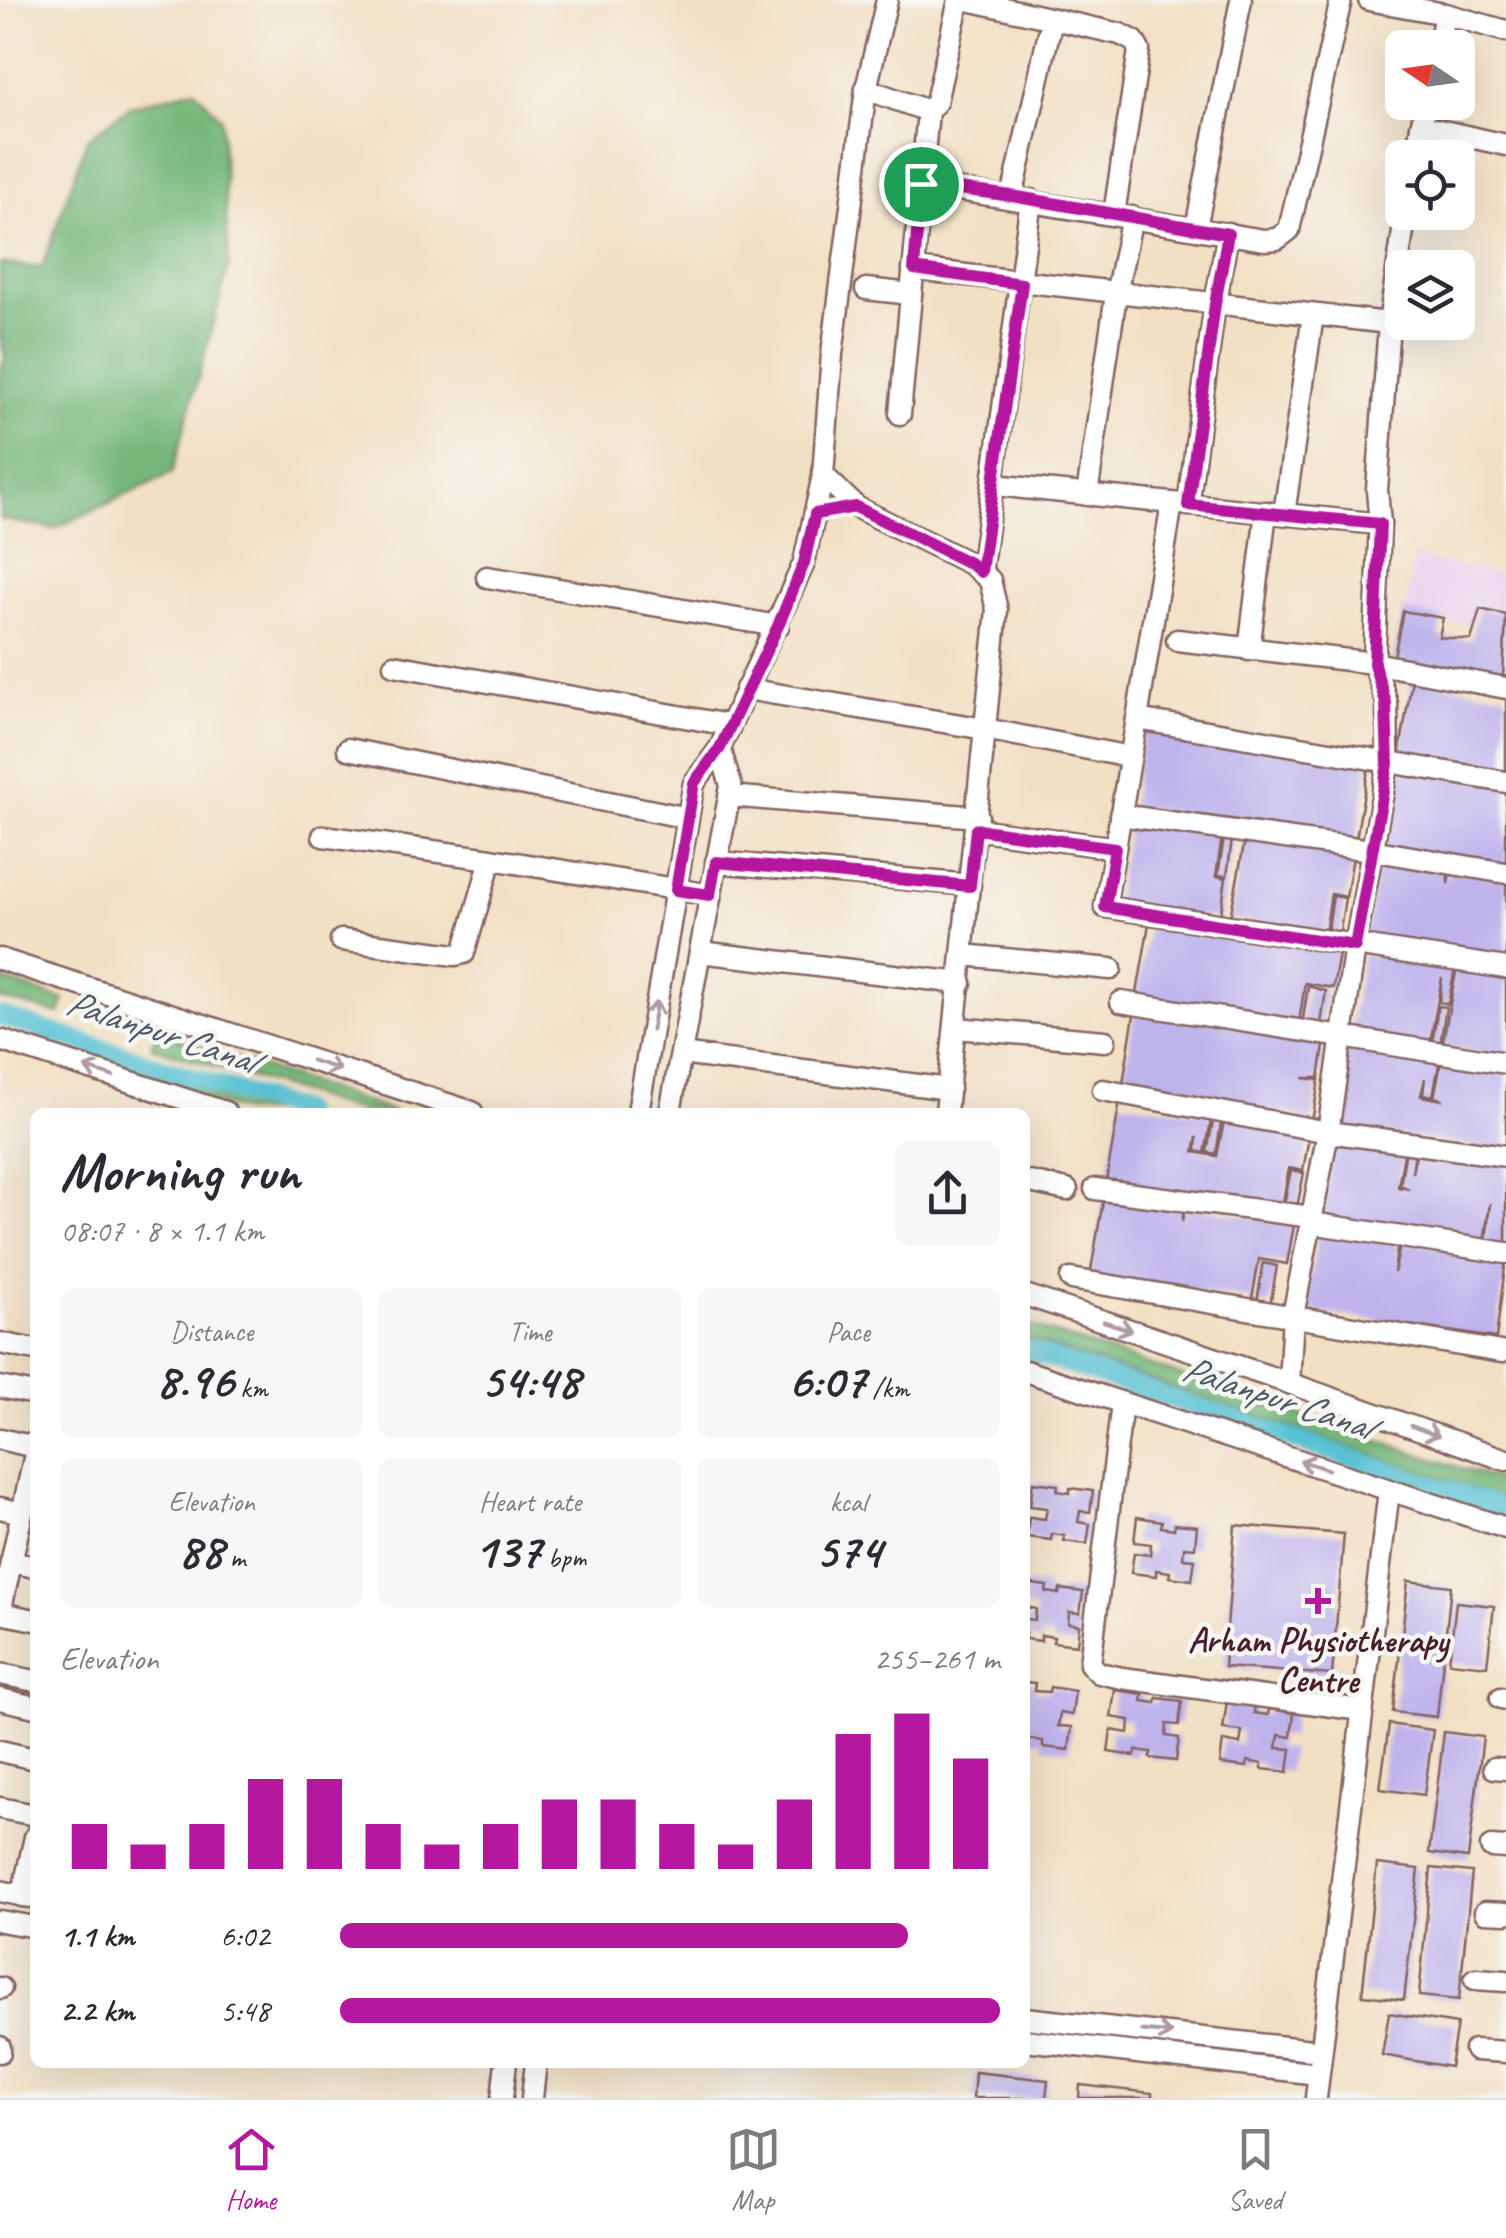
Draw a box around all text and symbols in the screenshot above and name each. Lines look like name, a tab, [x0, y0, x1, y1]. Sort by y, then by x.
north arrow	[1385, 30, 1475, 120]
map controls	[1385, 30, 1475, 340]
button: locate	[1385, 140, 1475, 230]
pin	[879, 142, 964, 227]
icon: arrive	[894, 157, 949, 212]
button: layers	[1385, 250, 1475, 340]
water label: Palanpur Canal	[60, 978, 273, 1087]
one-way arrow	[645, 1001, 664, 1033]
one-way arrow	[309, 1057, 341, 1075]
one-way arrow	[84, 1062, 115, 1080]
text: Morning run	[60, 1137, 300, 1207]
button: share	[895, 1141, 1000, 1246]
text: 08:07 · 8 × 1.1 km	[60, 1210, 264, 1251]
text: Distance	[170, 1314, 253, 1349]
text: Time	[509, 1314, 551, 1349]
text: Pace	[827, 1314, 870, 1349]
one-way arrow	[1101, 1318, 1132, 1336]
water label: Palanpur Canal	[1176, 1344, 1389, 1453]
text: 8.96	[156, 1349, 234, 1412]
text: 54:48	[480, 1349, 580, 1412]
text: 6:07	[788, 1349, 866, 1412]
text: km	[234, 1370, 268, 1405]
text: /km	[866, 1370, 909, 1405]
one-way arrow	[1408, 1424, 1440, 1442]
one-way arrow	[1298, 1455, 1330, 1473]
text: Elevation	[169, 1484, 255, 1519]
text: Heart rate	[479, 1484, 581, 1519]
text: kcal	[830, 1484, 867, 1519]
text: 88	[178, 1519, 223, 1582]
text: 137	[474, 1519, 541, 1582]
text: 574	[815, 1519, 882, 1582]
text: m	[223, 1540, 245, 1575]
text: bpm	[541, 1540, 586, 1575]
marker: Arham Physiotherapy Centre	[1305, 1588, 1331, 1614]
place label: Arham Physiotherapy Centre	[1188, 1618, 1451, 1703]
text: Elevation	[60, 1638, 158, 1679]
text: 255–261 m	[874, 1638, 1000, 1679]
text: 1.1 km	[60, 1915, 134, 1956]
text: 6:02	[220, 1915, 270, 1956]
text: 2.2 km	[60, 1990, 134, 2031]
text: 5:48	[220, 1990, 270, 2031]
one-way arrow	[1140, 2023, 1172, 2042]
tab: Home	[224, 2122, 279, 2217]
tab: Map	[726, 2122, 781, 2217]
tab: Saved	[1228, 2122, 1283, 2217]

